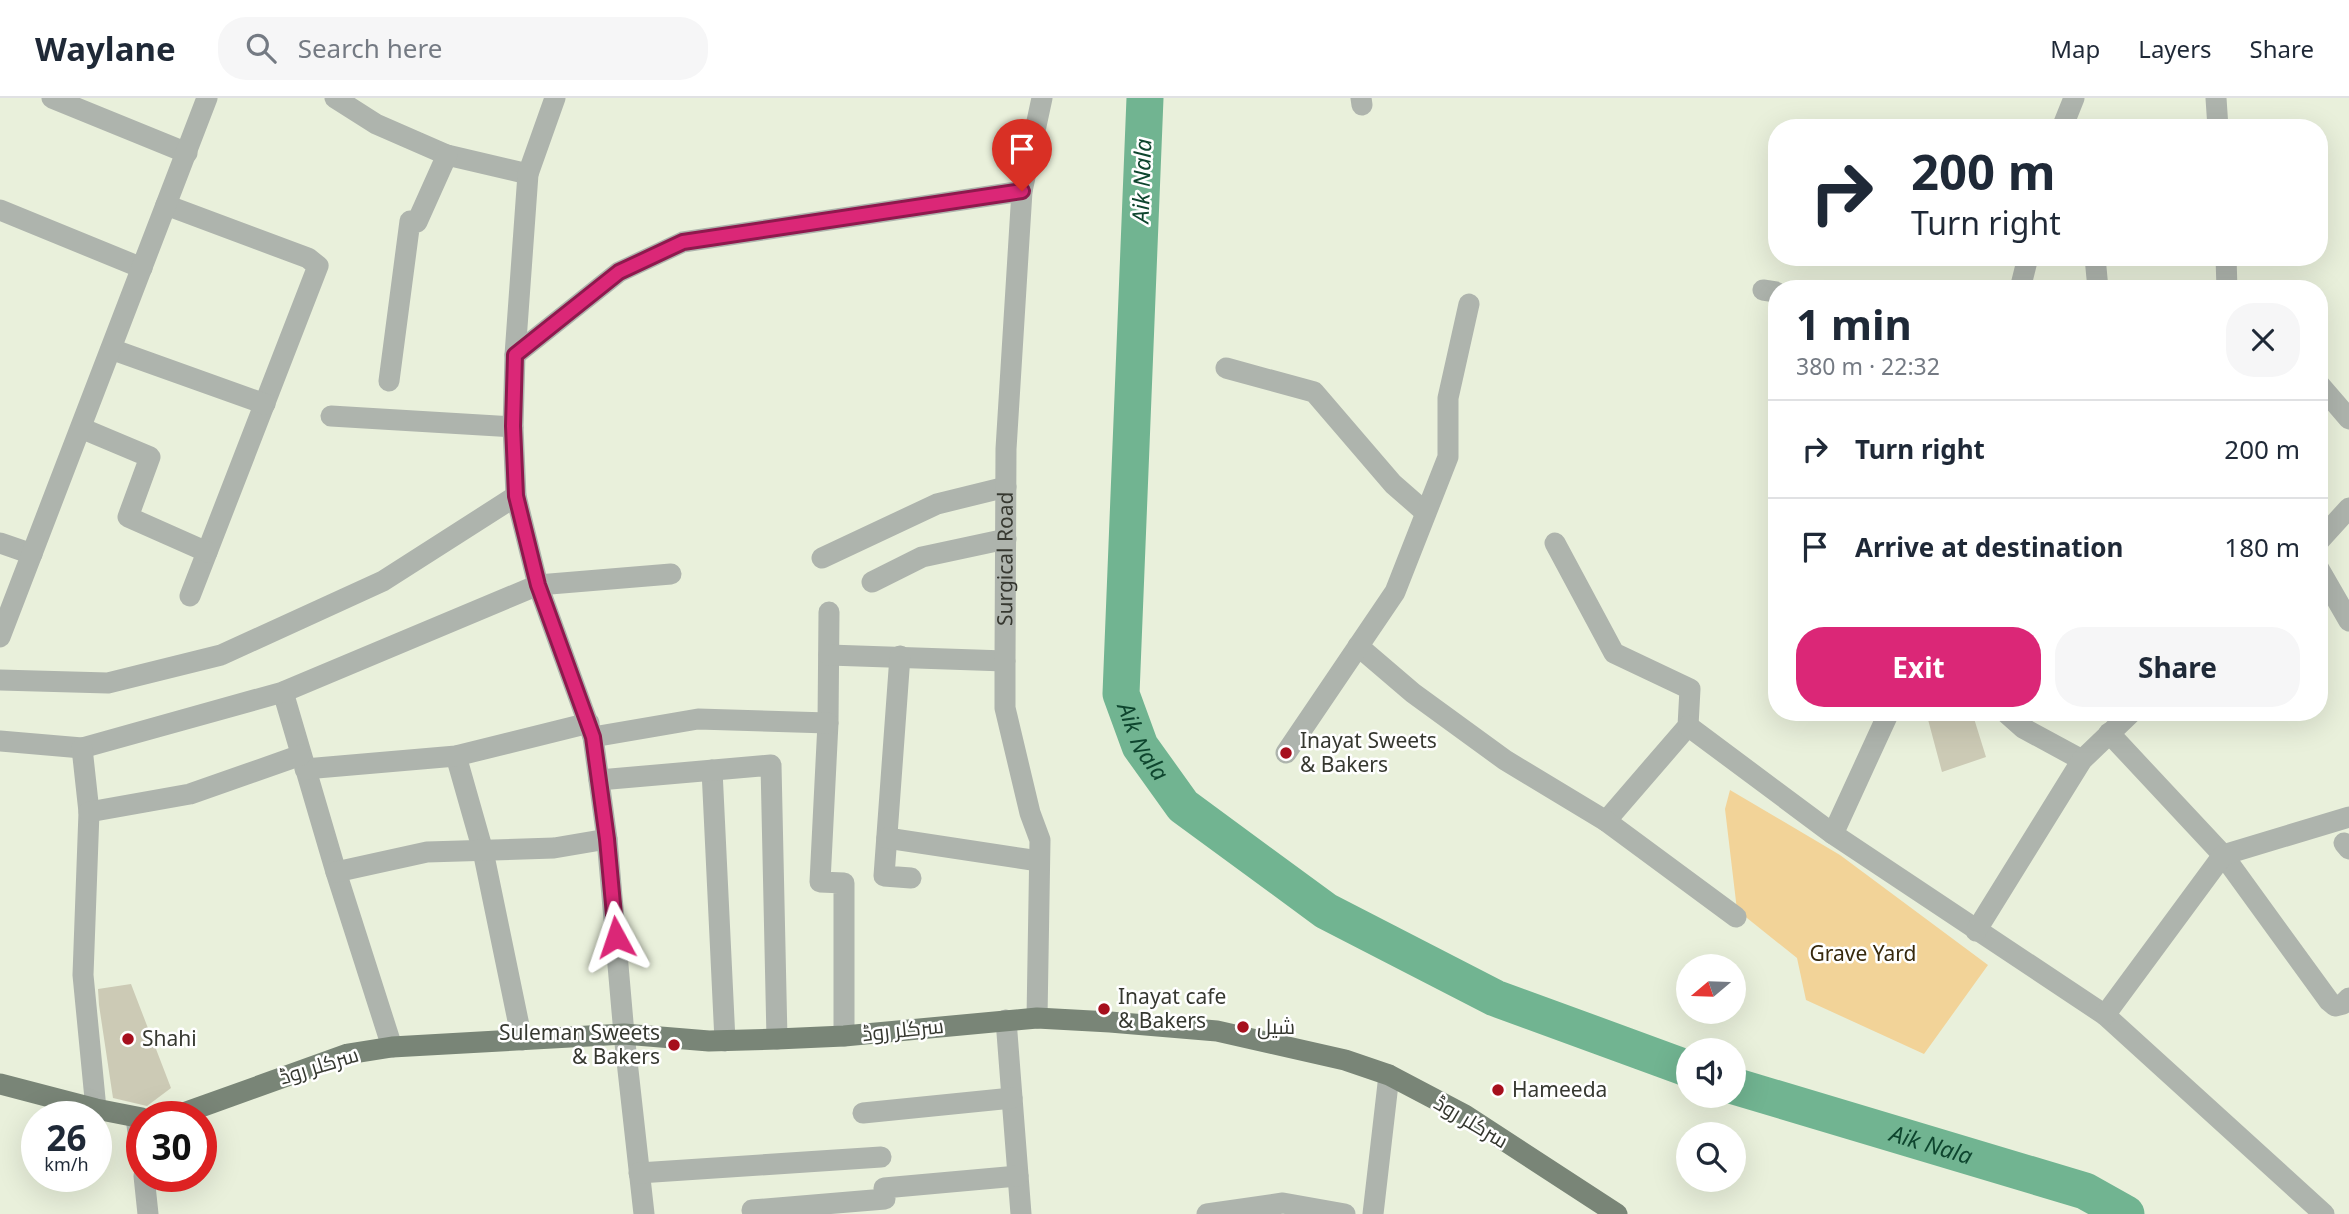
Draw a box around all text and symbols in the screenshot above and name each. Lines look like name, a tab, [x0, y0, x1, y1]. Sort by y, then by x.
search box	[218, 17, 708, 80]
text: Waylane	[35, 26, 176, 71]
icon: search	[242, 29, 280, 67]
text: Search here	[298, 30, 442, 66]
text: Map	[2050, 32, 2100, 65]
text: Layers	[2138, 32, 2212, 65]
text: Share	[2250, 32, 2314, 65]
pin	[992, 119, 1052, 191]
icon: arrive	[1003, 130, 1041, 168]
water label: Aik Nala	[1123, 138, 1158, 226]
text: 200 m	[1911, 138, 2056, 204]
icon: right	[1796, 147, 1887, 238]
text: Turn right	[1911, 201, 2061, 244]
text: 1 min	[1796, 295, 1912, 352]
button: close	[2226, 303, 2300, 377]
text: 380 m · 22:32	[1796, 350, 1940, 382]
icon: right	[1796, 430, 1834, 468]
text: Turn right	[1855, 431, 1985, 467]
text: 200 m	[2224, 431, 2300, 467]
street label: Surgical Road	[990, 491, 1019, 626]
icon: arrive	[1796, 528, 1834, 566]
text: Arrive at destination	[1855, 529, 2124, 565]
text: 180 m	[2224, 529, 2300, 565]
button: Exit	[1796, 627, 2041, 707]
button: Share	[2055, 627, 2300, 707]
water label: Aik Nala	[1110, 696, 1177, 787]
place label: Inayat Sweets & Bakers	[1300, 726, 1437, 778]
marker: Inayat Sweets & Bakers	[1278, 745, 1294, 761]
position arrow	[579, 900, 653, 974]
park label: Grave Yard	[1809, 939, 1917, 967]
north arrow	[1676, 954, 1746, 1024]
map controls	[1676, 954, 1746, 1192]
place label: Inayat cafe & Bakers	[1118, 982, 1226, 1034]
marker: Inayat cafe & Bakers	[1096, 1001, 1112, 1017]
street label: سرکلر روڈ	[861, 1011, 945, 1047]
place label: شیل	[1257, 1012, 1295, 1040]
place label: Suleman Sweets & Bakers	[499, 1018, 660, 1070]
marker: شیل	[1235, 1019, 1251, 1035]
place label: Shahi	[142, 1024, 197, 1052]
marker: Shahi	[120, 1031, 136, 1047]
marker: Suleman Sweets & Bakers	[666, 1037, 682, 1053]
button: sound	[1676, 1038, 1746, 1108]
street label: سرکلر روڈ	[276, 1040, 362, 1090]
place label: Hameeda	[1512, 1075, 1607, 1103]
marker: Hameeda	[1490, 1082, 1506, 1098]
street label: سرکلر روڈ	[1429, 1088, 1514, 1154]
speed limit sign: 30	[126, 1101, 217, 1192]
text: 26	[46, 1114, 87, 1161]
water label: Aik Nala	[1885, 1116, 1977, 1172]
button: search	[1676, 1122, 1746, 1192]
text: km/h	[44, 1152, 89, 1176]

